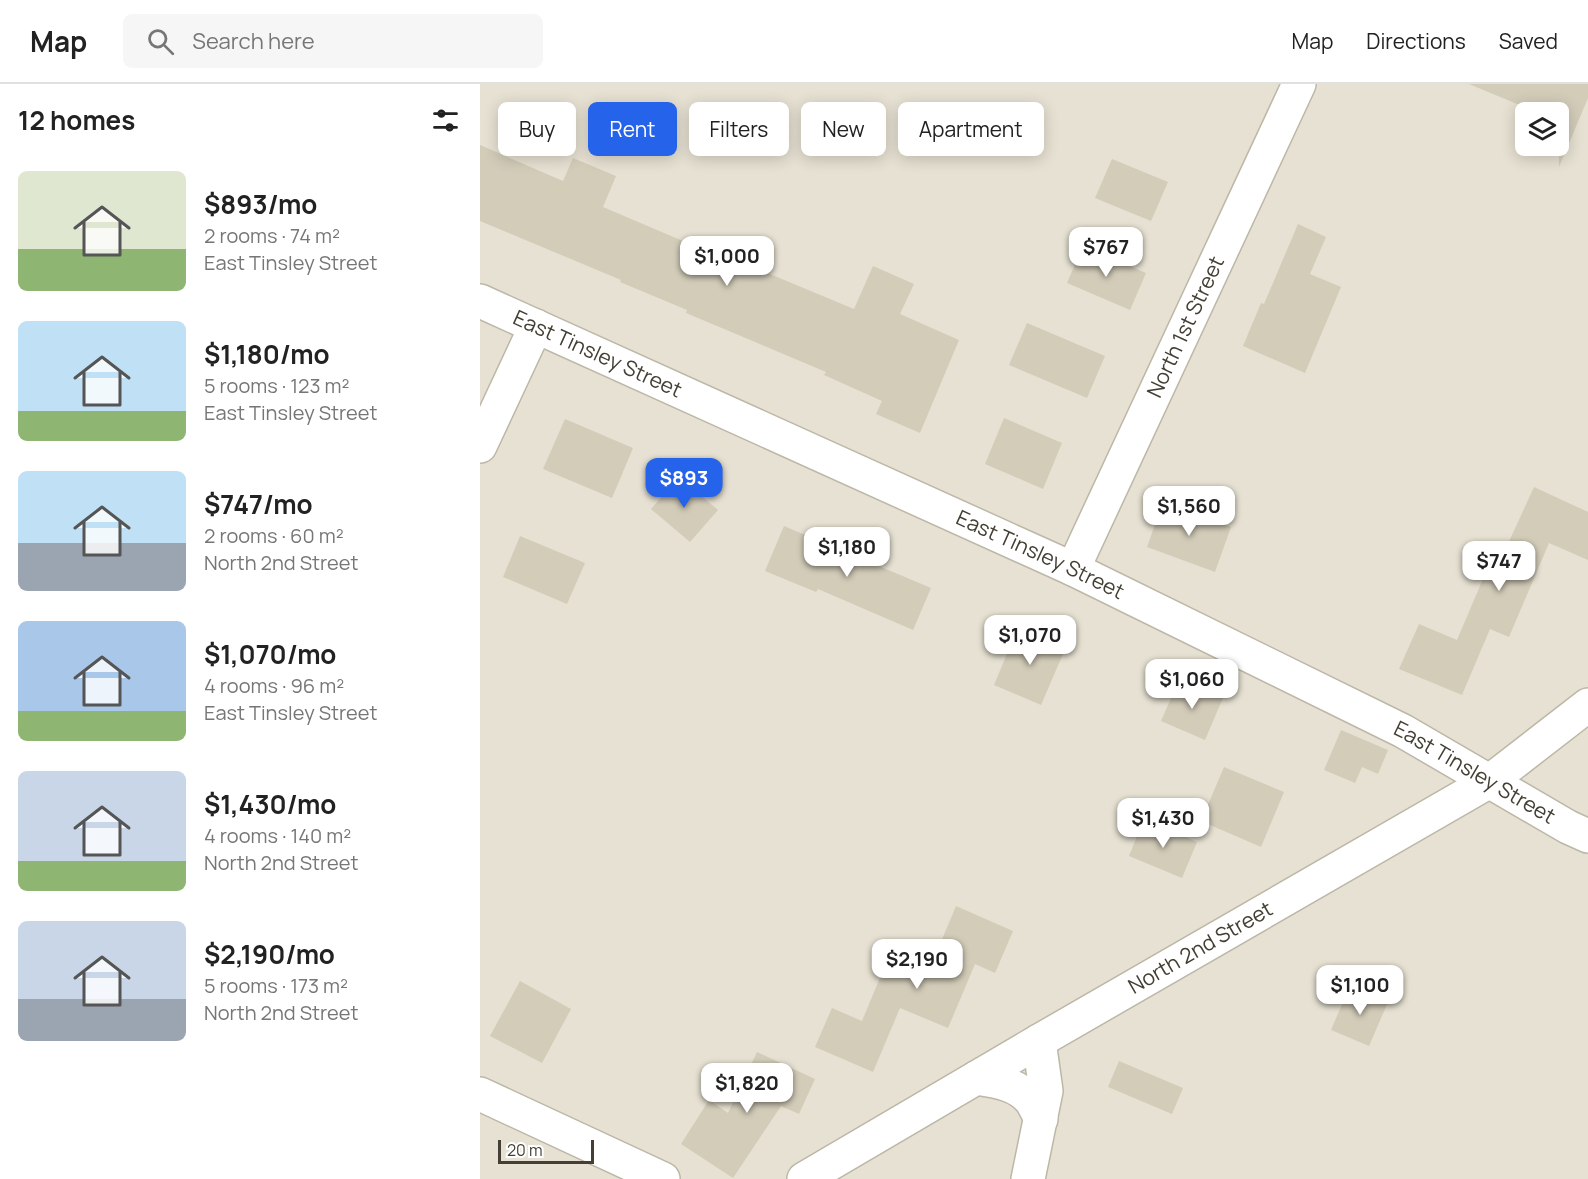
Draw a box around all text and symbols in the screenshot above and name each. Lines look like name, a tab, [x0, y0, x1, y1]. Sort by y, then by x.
search box	[123, 14, 543, 68]
text: Map	[30, 22, 87, 60]
icon: search	[144, 25, 177, 58]
text: Search here	[192, 26, 315, 56]
text: Map	[1292, 27, 1333, 55]
text: Directions	[1366, 27, 1466, 55]
text: Saved	[1499, 27, 1558, 55]
text: 12 homes	[18, 102, 135, 138]
chip: Buy	[498, 102, 576, 156]
chip: Rent	[588, 102, 677, 156]
chip: Filters	[689, 102, 789, 156]
chip: New	[801, 102, 886, 156]
chip: Apartment	[898, 102, 1044, 156]
map controls	[1515, 102, 1569, 156]
button: layers	[1515, 102, 1569, 156]
icon: filters	[429, 104, 462, 137]
text: $893/mo	[204, 186, 317, 222]
icon: home	[66, 195, 138, 267]
text: 2 rooms · 74 m²	[204, 222, 340, 249]
pin: $767	[1070, 227, 1142, 278]
text: $767	[1083, 233, 1129, 260]
pin: $1,000	[678, 236, 776, 287]
text: $1,000	[694, 242, 760, 269]
text: East Tinsley Street	[204, 249, 377, 276]
street label: North 1st Street	[1140, 251, 1230, 402]
street label: East Tinsley Street	[509, 303, 687, 404]
text: $1,180/mo	[204, 336, 330, 372]
icon: home	[66, 345, 138, 417]
text: 5 rooms · 123 m²	[204, 372, 349, 399]
text: East Tinsley Street	[204, 399, 377, 426]
pin: $893	[648, 458, 720, 509]
text: $893	[660, 464, 708, 491]
text: $747/mo	[204, 486, 313, 522]
pin: $1,560	[1140, 486, 1238, 537]
text: $1,560	[1157, 492, 1221, 519]
icon: home	[66, 495, 138, 567]
street label: East Tinsley Street	[952, 503, 1129, 605]
text: 2 rooms · 60 m²	[204, 522, 344, 549]
pin: $1,180	[798, 527, 896, 578]
text: $1,180	[818, 533, 876, 560]
pin: $747	[1463, 541, 1535, 592]
text: $747	[1476, 547, 1522, 574]
text: North 2nd Street	[204, 549, 358, 576]
pin: $1,070	[981, 615, 1079, 666]
text: $1,070	[998, 621, 1062, 648]
text: $1,070/mo	[204, 636, 336, 672]
icon: home	[66, 645, 138, 717]
pin: $1,060	[1143, 659, 1241, 710]
text: $1,060	[1159, 665, 1225, 692]
text: 4 rooms · 96 m²	[204, 672, 344, 699]
text: East Tinsley Street	[204, 699, 377, 726]
street label: East Tinsley Street	[1390, 714, 1561, 830]
text: $1,430/mo	[204, 786, 336, 822]
icon: home	[66, 795, 138, 867]
pin: $1,430	[1114, 798, 1212, 849]
text: $1,430	[1131, 804, 1195, 831]
text: 4 rooms · 140 m²	[204, 822, 351, 849]
text: North 2nd Street	[204, 849, 358, 876]
street label: North 2nd Street	[1123, 894, 1277, 1000]
text: $2,190/mo	[204, 936, 335, 972]
pin: $2,190	[868, 939, 966, 990]
icon: home	[66, 945, 138, 1017]
text: $2,190	[886, 945, 948, 972]
pin: $1,100	[1311, 965, 1409, 1016]
text: $1,100	[1330, 971, 1390, 998]
text: 5 rooms · 173 m²	[204, 972, 348, 999]
text: North 2nd Street	[204, 999, 358, 1026]
pin: $1,820	[698, 1063, 796, 1114]
text: $1,820	[715, 1069, 779, 1096]
scale bar	[498, 1137, 594, 1164]
text: 20 m	[507, 1139, 543, 1161]

